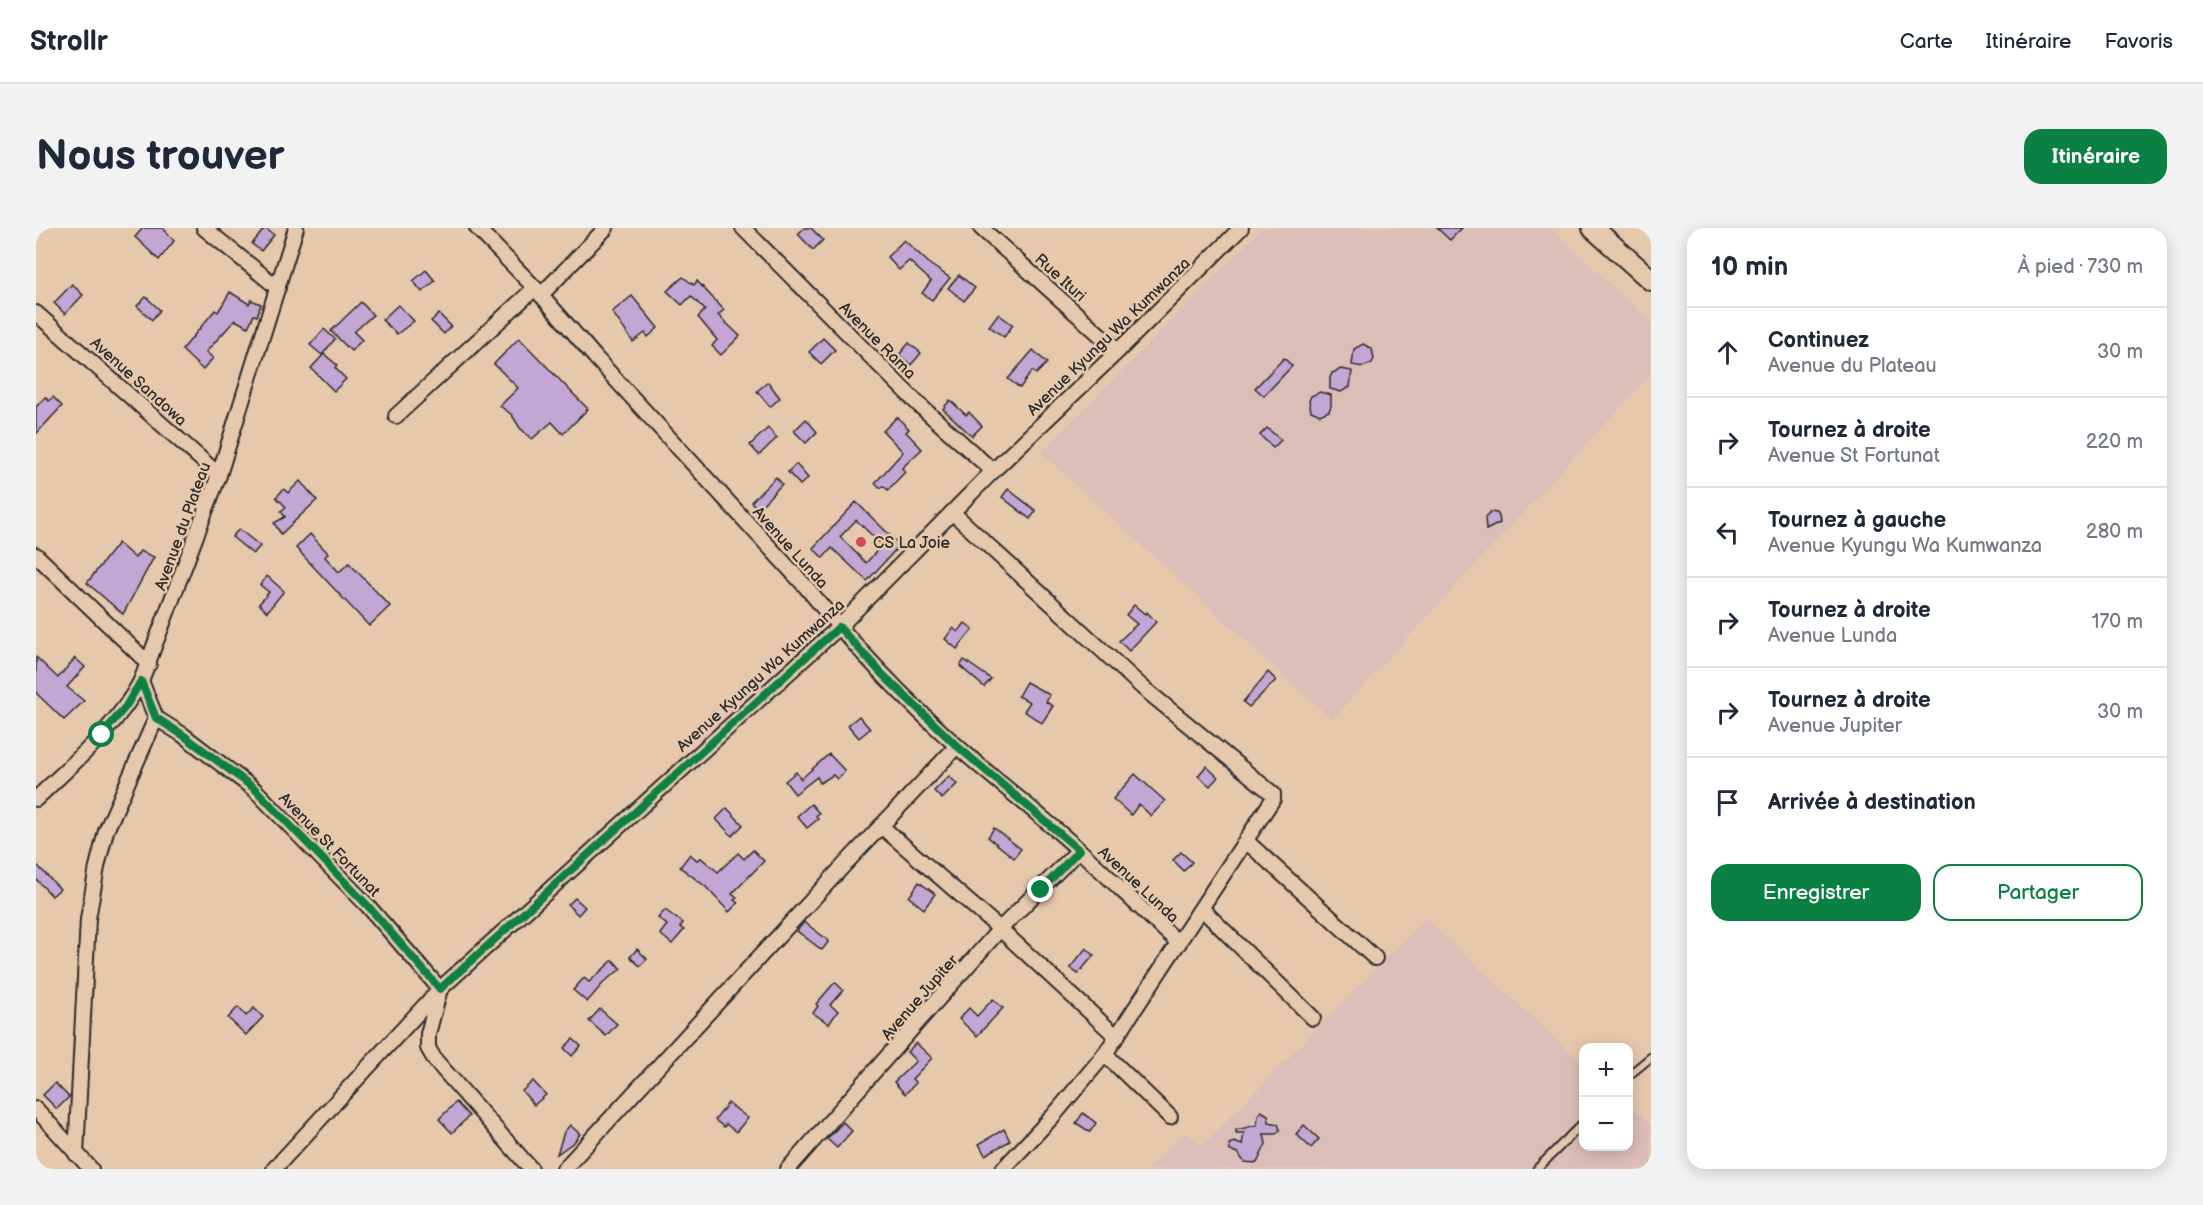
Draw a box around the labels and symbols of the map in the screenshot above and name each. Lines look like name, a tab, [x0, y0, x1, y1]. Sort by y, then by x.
street label: Rue Ituri	[1030, 250, 1090, 306]
street label: Avenue Kyungu Wa Kumwanza	[1024, 254, 1195, 420]
street label: Avenue Rama	[835, 299, 919, 383]
street label: Avenue Sandowa	[86, 334, 190, 430]
street label: Avenue du Plateau	[151, 460, 215, 593]
street label: Avenue Lunda	[748, 503, 832, 593]
place label: CS La Joie	[873, 534, 950, 553]
marker: CS La Joie	[854, 535, 868, 549]
street label: Avenue Kyungu Wa Kumwanza	[673, 596, 849, 757]
route start	[88, 721, 114, 747]
street label: Avenue St Fortunat	[274, 789, 384, 901]
street label: Avenue Lunda	[1094, 843, 1182, 927]
route end	[1027, 876, 1053, 902]
street label: Avenue Jupiter	[878, 951, 963, 1045]

